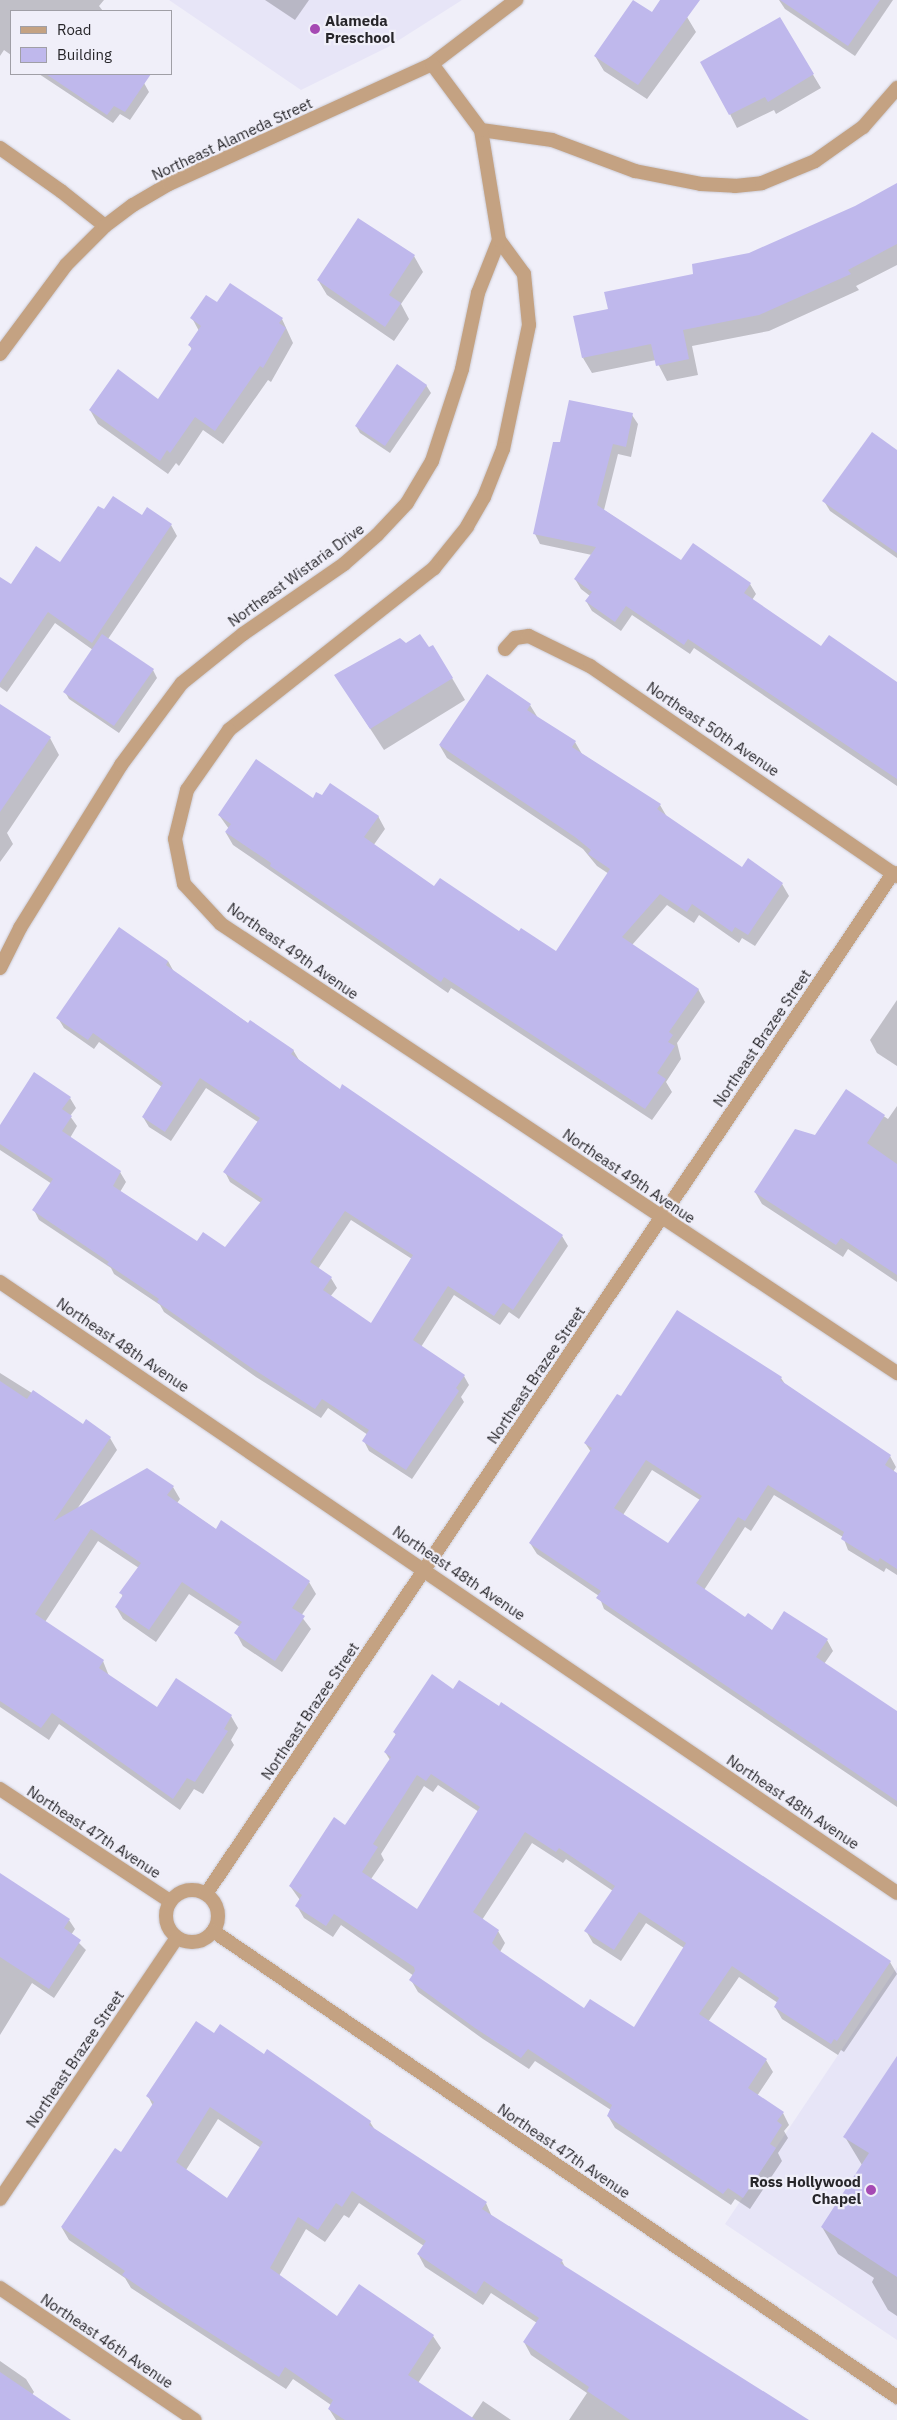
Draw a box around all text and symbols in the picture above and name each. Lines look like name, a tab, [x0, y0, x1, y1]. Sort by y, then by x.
legend	[10, 10, 172, 75]
place label: Alameda Preschool	[325, 11, 395, 46]
text: Road	[57, 20, 92, 39]
marker: Alameda Preschool	[309, 23, 321, 35]
text: Building	[57, 45, 112, 64]
street label: Northeast Alameda Street	[149, 94, 315, 184]
street label: Northeast Wistaria Drive	[224, 520, 368, 630]
street label: Northeast 50th Avenue	[643, 678, 783, 780]
street label: Northeast 49th Avenue	[224, 899, 362, 1003]
street label: Northeast Brazee Street	[709, 966, 815, 1110]
street label: Northeast 49th Avenue	[559, 1125, 699, 1227]
street label: Northeast 48th Avenue	[53, 1294, 193, 1396]
street label: Northeast Brazee Street	[483, 1303, 589, 1447]
street label: Northeast 48th Avenue	[389, 1522, 529, 1624]
street label: Northeast Brazee Street	[257, 1639, 363, 1783]
street label: Northeast 48th Avenue	[723, 1751, 863, 1853]
street label: Northeast 47th Avenue	[24, 1782, 164, 1882]
street label: Northeast Brazee Street	[22, 1987, 128, 2131]
street label: Northeast 47th Avenue	[494, 2100, 634, 2202]
place label: Ross Hollywood Chapel	[749, 2172, 861, 2207]
marker: Ross Hollywood Chapel	[865, 2184, 877, 2196]
street label: Northeast 46th Avenue	[37, 2290, 177, 2392]

